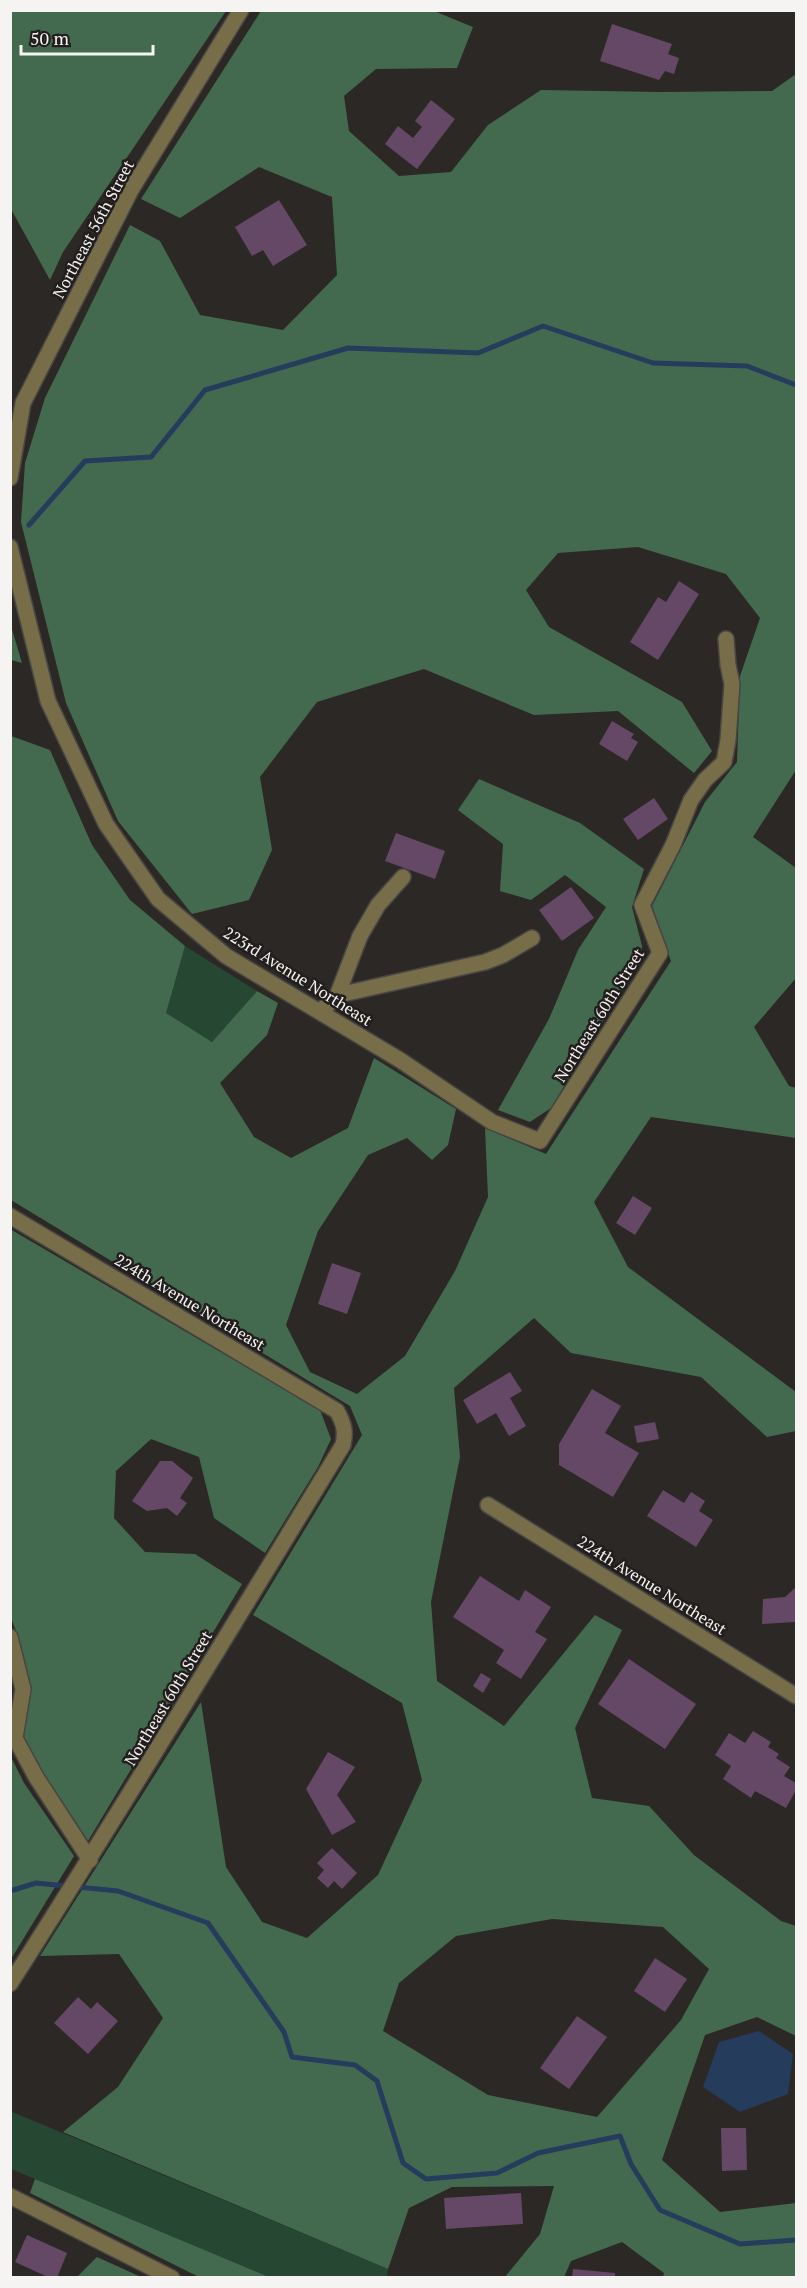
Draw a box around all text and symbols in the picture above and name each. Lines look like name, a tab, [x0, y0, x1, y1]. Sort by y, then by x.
scale bar	[21, 18, 153, 56]
text: 50 m	[30, 26, 70, 50]
street label: Northeast 56th Street	[47, 156, 139, 302]
street label: 223rd Avenue Northeast	[219, 921, 377, 1031]
street label: Northeast 60th Street	[549, 944, 649, 1086]
street label: 224th Avenue Northeast	[111, 1248, 269, 1356]
street label: 224th Avenue Northeast	[573, 1530, 731, 1640]
street label: Northeast 60th Street	[119, 1626, 217, 1770]

